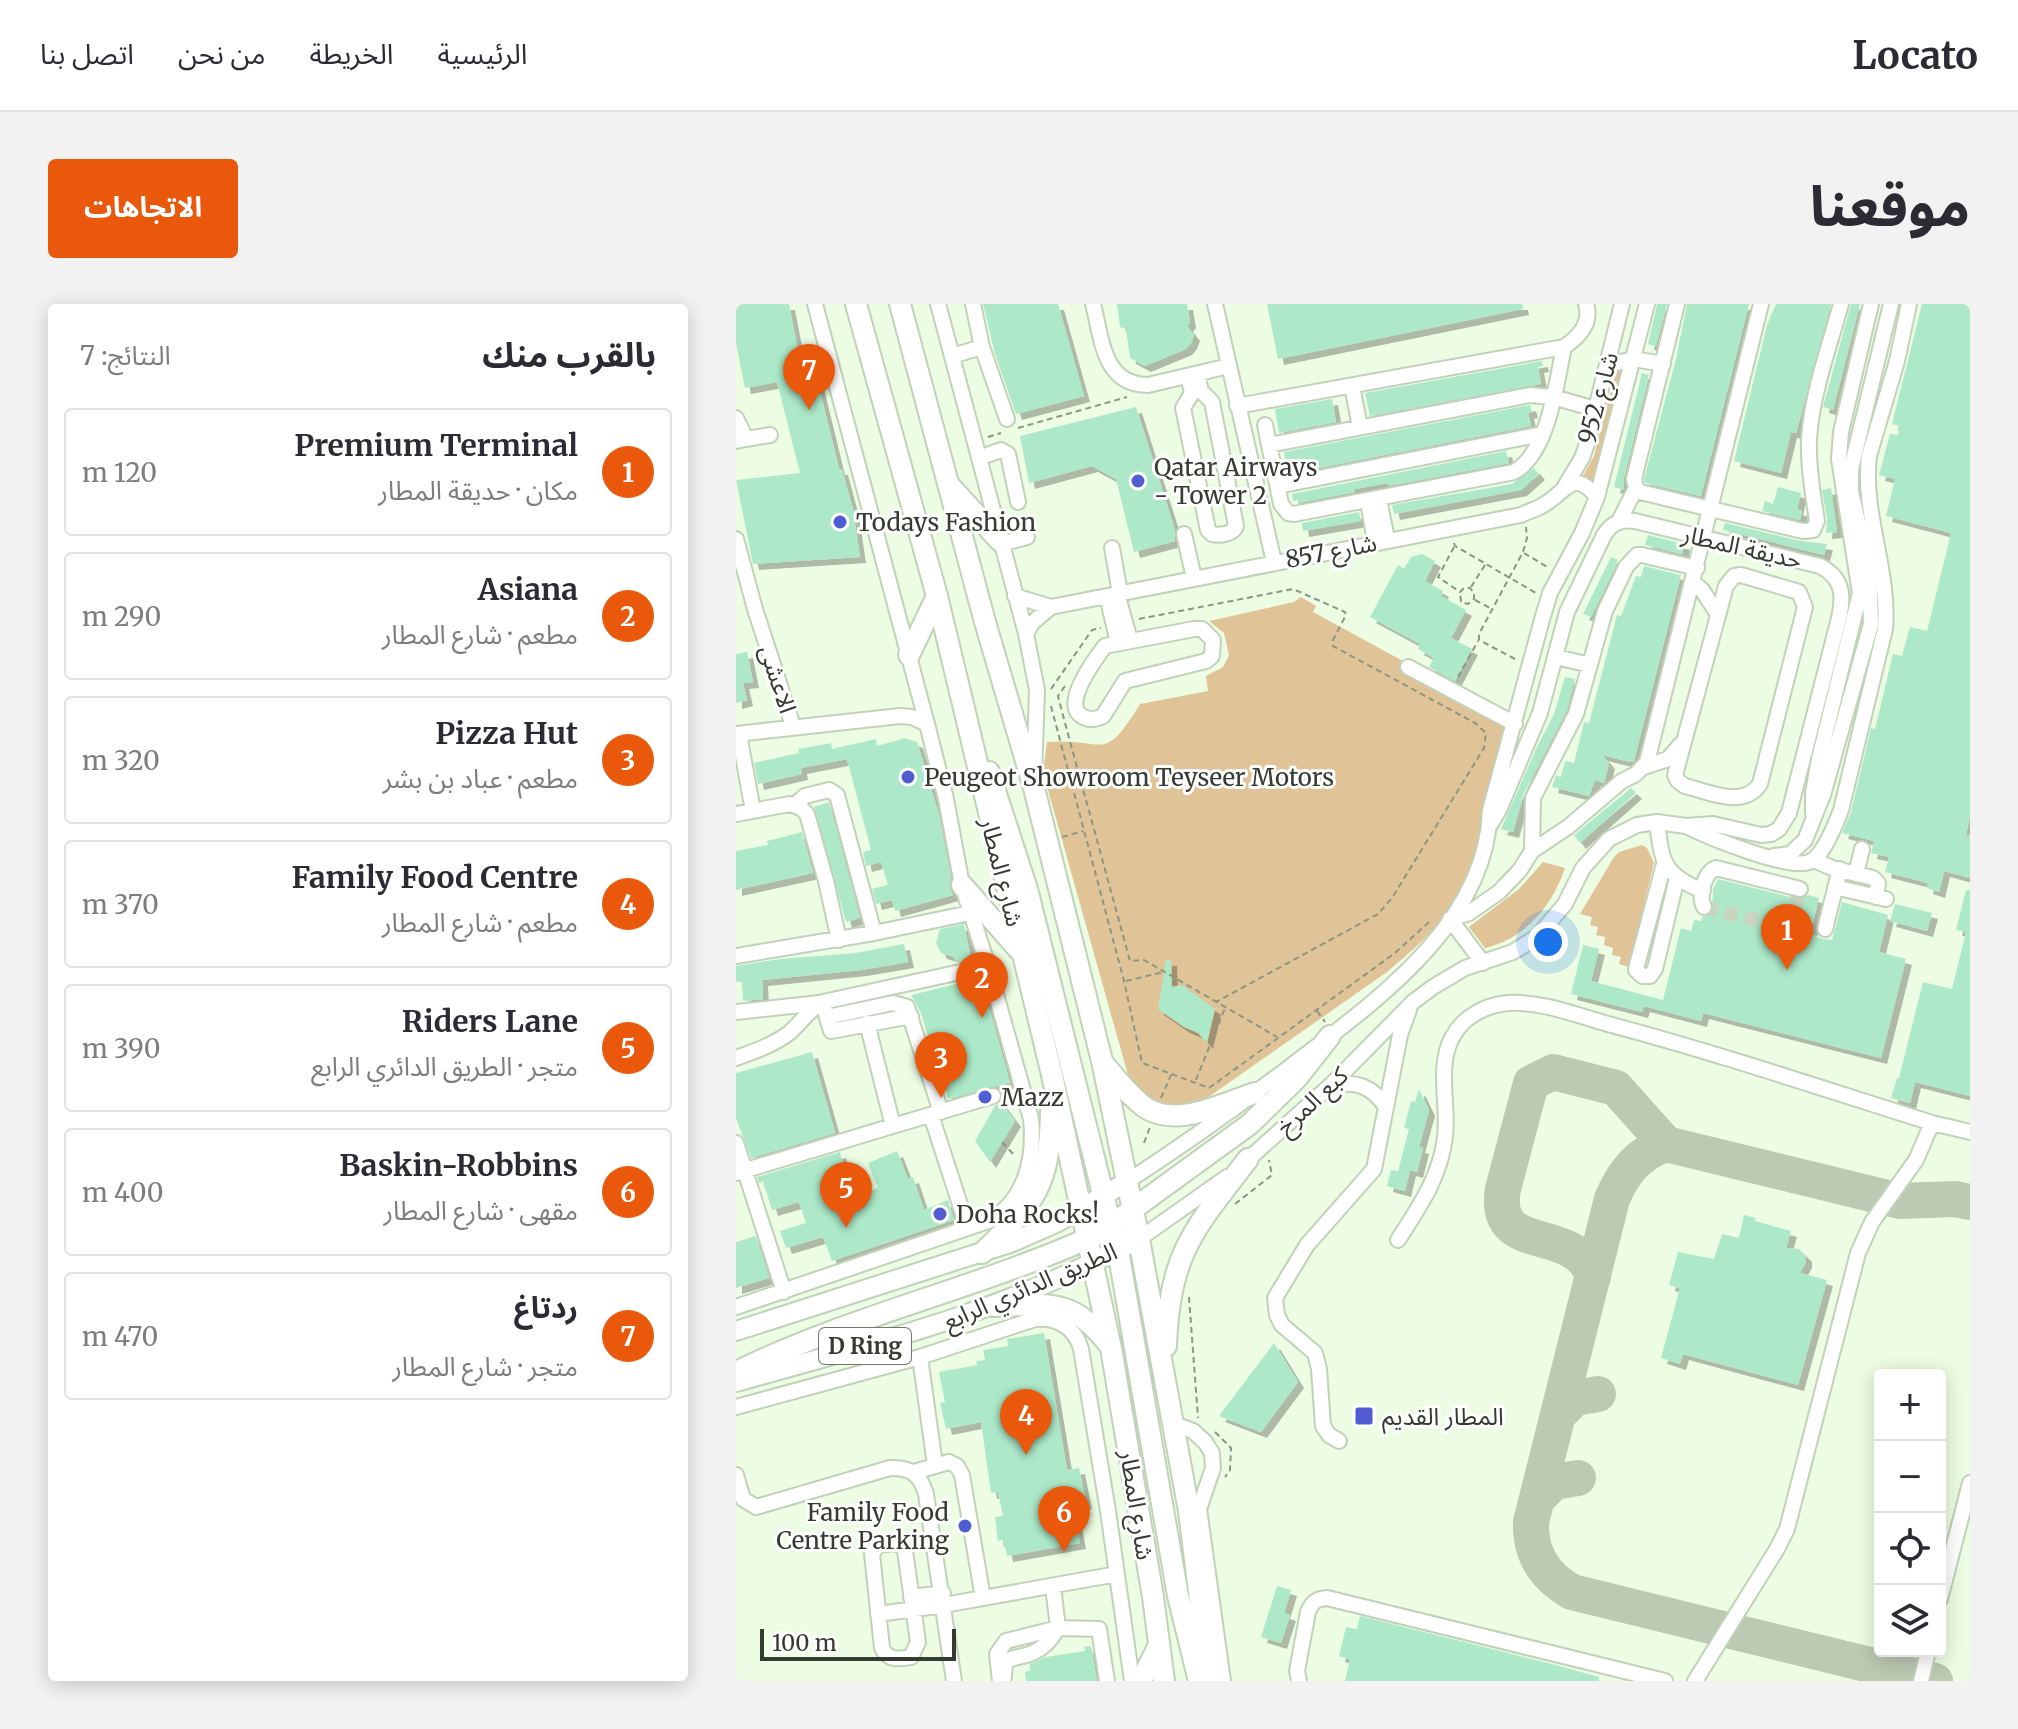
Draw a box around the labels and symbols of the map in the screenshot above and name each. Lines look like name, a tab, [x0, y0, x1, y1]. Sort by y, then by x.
pin: 7	[783, 344, 835, 410]
street label: شارع 952	[1571, 349, 1627, 448]
place label: Qatar Airways - Tower 2	[1154, 452, 1317, 511]
marker: Qatar Airways - Tower 2	[1129, 472, 1147, 490]
place label: Todays Fashion	[856, 507, 1036, 538]
marker: Todays Fashion	[831, 513, 849, 531]
street label: حديقة المطار	[1678, 518, 1805, 576]
street label: شارع 857	[1283, 527, 1380, 577]
street label: الاعشى	[752, 641, 804, 717]
place label: Peugeot Showroom Teyseer Motors	[924, 762, 1334, 793]
marker: Peugeot Showroom Teyseer Motors	[899, 768, 917, 786]
street label: شارع المطار	[971, 813, 1030, 930]
pin: 1	[1761, 904, 1813, 970]
your location	[1528, 922, 1568, 962]
pin: 2	[956, 952, 1008, 1018]
pin: 3	[915, 1032, 967, 1098]
street label: كبع المرخ	[1270, 1059, 1357, 1144]
place label: Mazz	[1001, 1082, 1064, 1113]
marker: Mazz	[976, 1088, 994, 1106]
pin: 5	[820, 1162, 872, 1228]
place label: Doha Rocks!	[956, 1199, 1099, 1230]
marker: Doha Rocks!	[931, 1205, 949, 1223]
street label: الطريق الدائري الرابع	[938, 1235, 1123, 1340]
road number: D Ring	[819, 1328, 911, 1364]
pin: 4	[1000, 1389, 1052, 1455]
place label: المطار القديم	[1382, 1401, 1504, 1434]
marker: المطار القديم	[1353, 1405, 1375, 1427]
street label: شارع المطار	[1111, 1447, 1161, 1563]
pin: 6	[1038, 1486, 1090, 1552]
place label: Family Food Centre Parking	[776, 1497, 949, 1556]
marker: Family Food Centre Parking	[956, 1517, 974, 1535]
scale bar	[760, 1625, 956, 1661]

